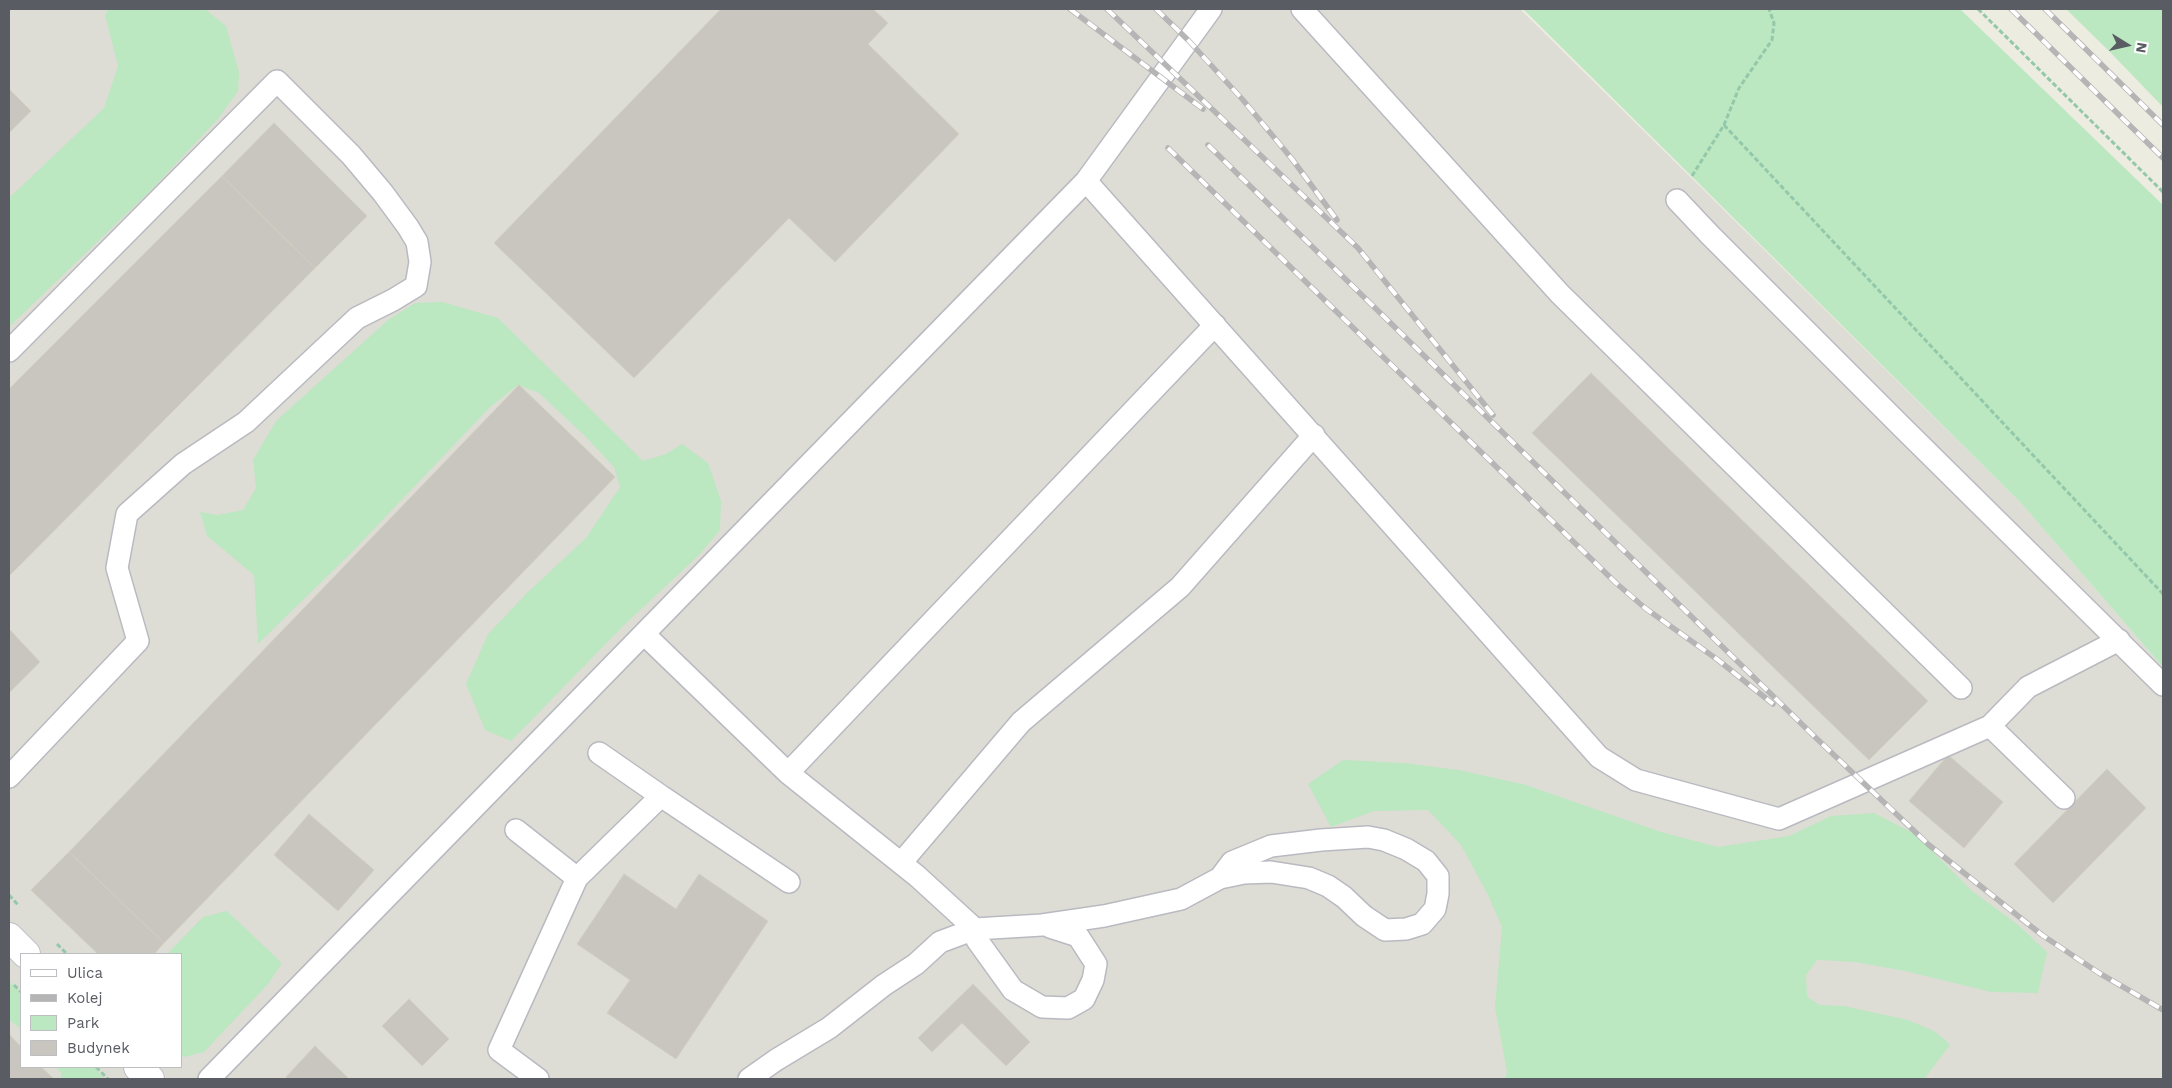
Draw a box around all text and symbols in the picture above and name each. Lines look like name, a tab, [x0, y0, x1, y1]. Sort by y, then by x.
north arrow	[2102, 20, 2152, 70]
text: N	[2133, 41, 2151, 54]
legend	[20, 953, 182, 1068]
text: Ulica	[67, 964, 103, 982]
text: Kolej	[67, 989, 102, 1007]
text: Park	[67, 1014, 99, 1032]
text: Budynek	[67, 1039, 130, 1057]

